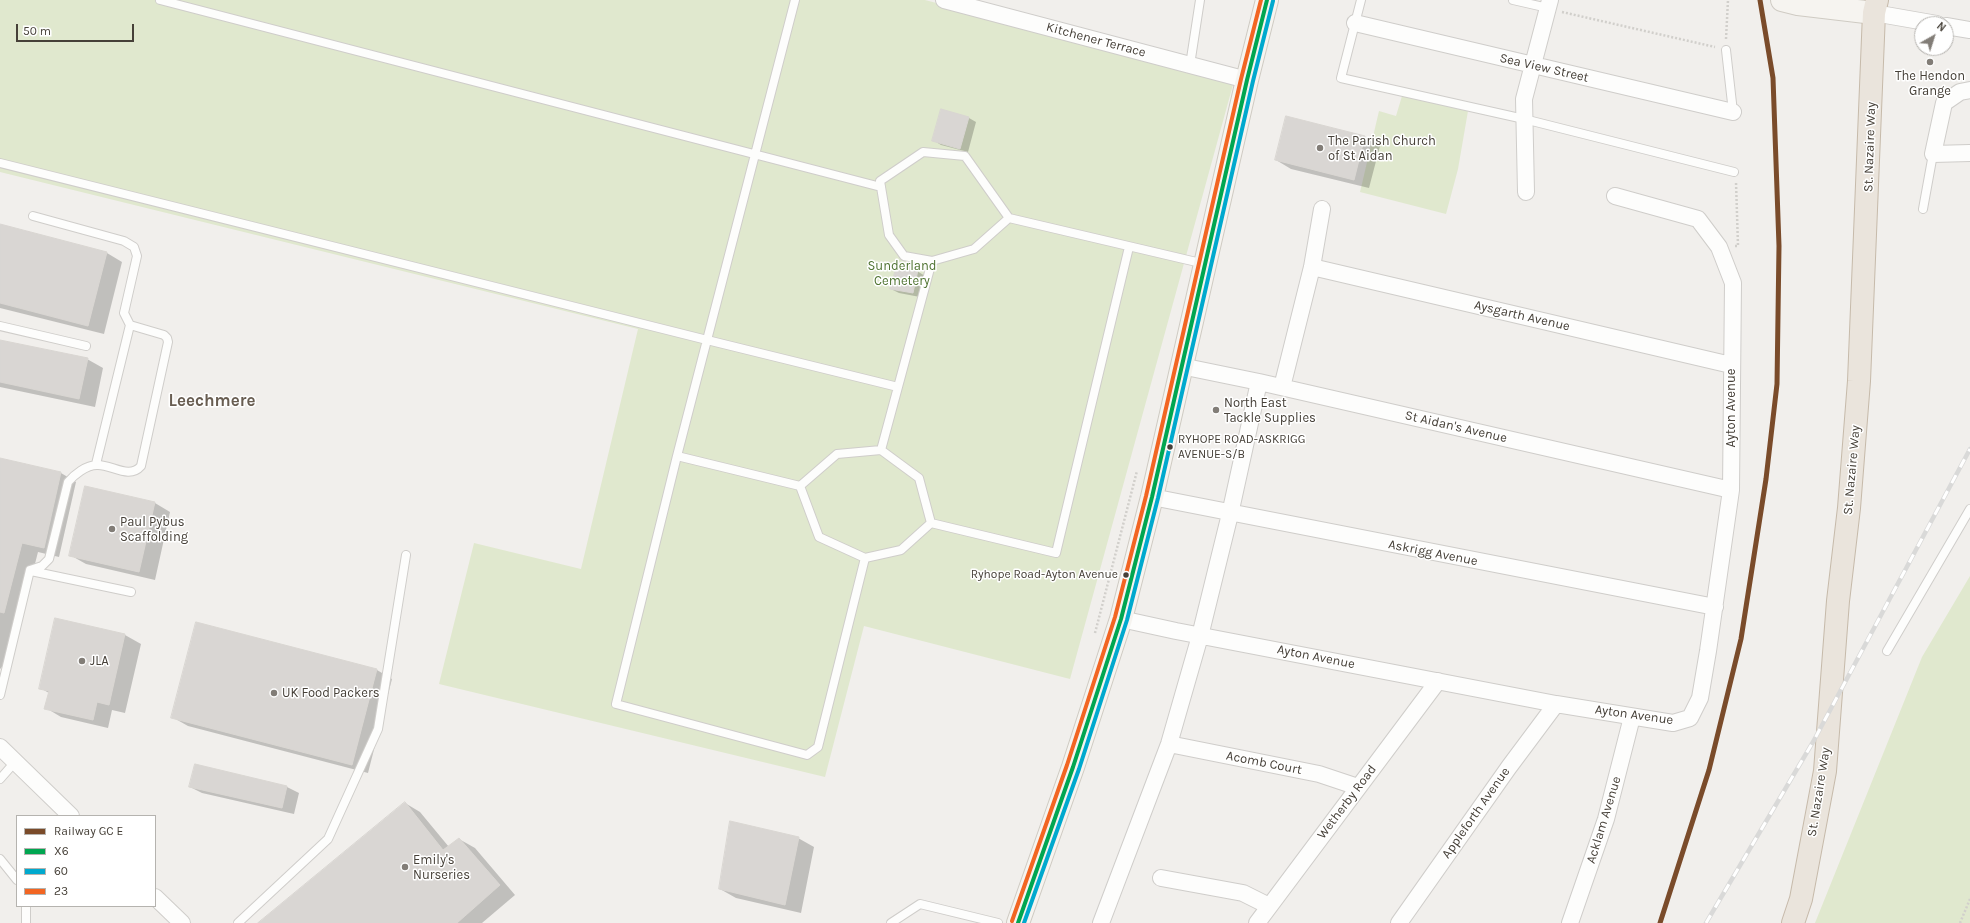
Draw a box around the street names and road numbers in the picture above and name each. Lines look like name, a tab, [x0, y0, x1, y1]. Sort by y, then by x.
street label: Kitchener Terrace	[1045, 19, 1147, 61]
street label: Sea View Street	[1498, 50, 1590, 86]
street label: St. Nazaire Way	[1861, 102, 1879, 192]
street label: Aysgarth Avenue	[1473, 297, 1571, 335]
street label: Ayton Avenue	[1723, 369, 1739, 447]
street label: St Aidan's Avenue	[1403, 408, 1509, 446]
street label: St. Nazaire Way	[1840, 424, 1864, 516]
street label: Askrigg Avenue	[1387, 537, 1479, 569]
street label: Ayton Avenue	[1276, 642, 1356, 672]
street label: Ayton Avenue	[1594, 702, 1674, 728]
street label: St. Nazaire Way	[1804, 746, 1834, 838]
street label: Acomb Court	[1225, 748, 1303, 778]
street label: Wetherby Road	[1314, 762, 1380, 842]
street label: Appleforth Avenue	[1439, 764, 1513, 862]
street label: Acklam Avenue	[1583, 775, 1625, 865]

